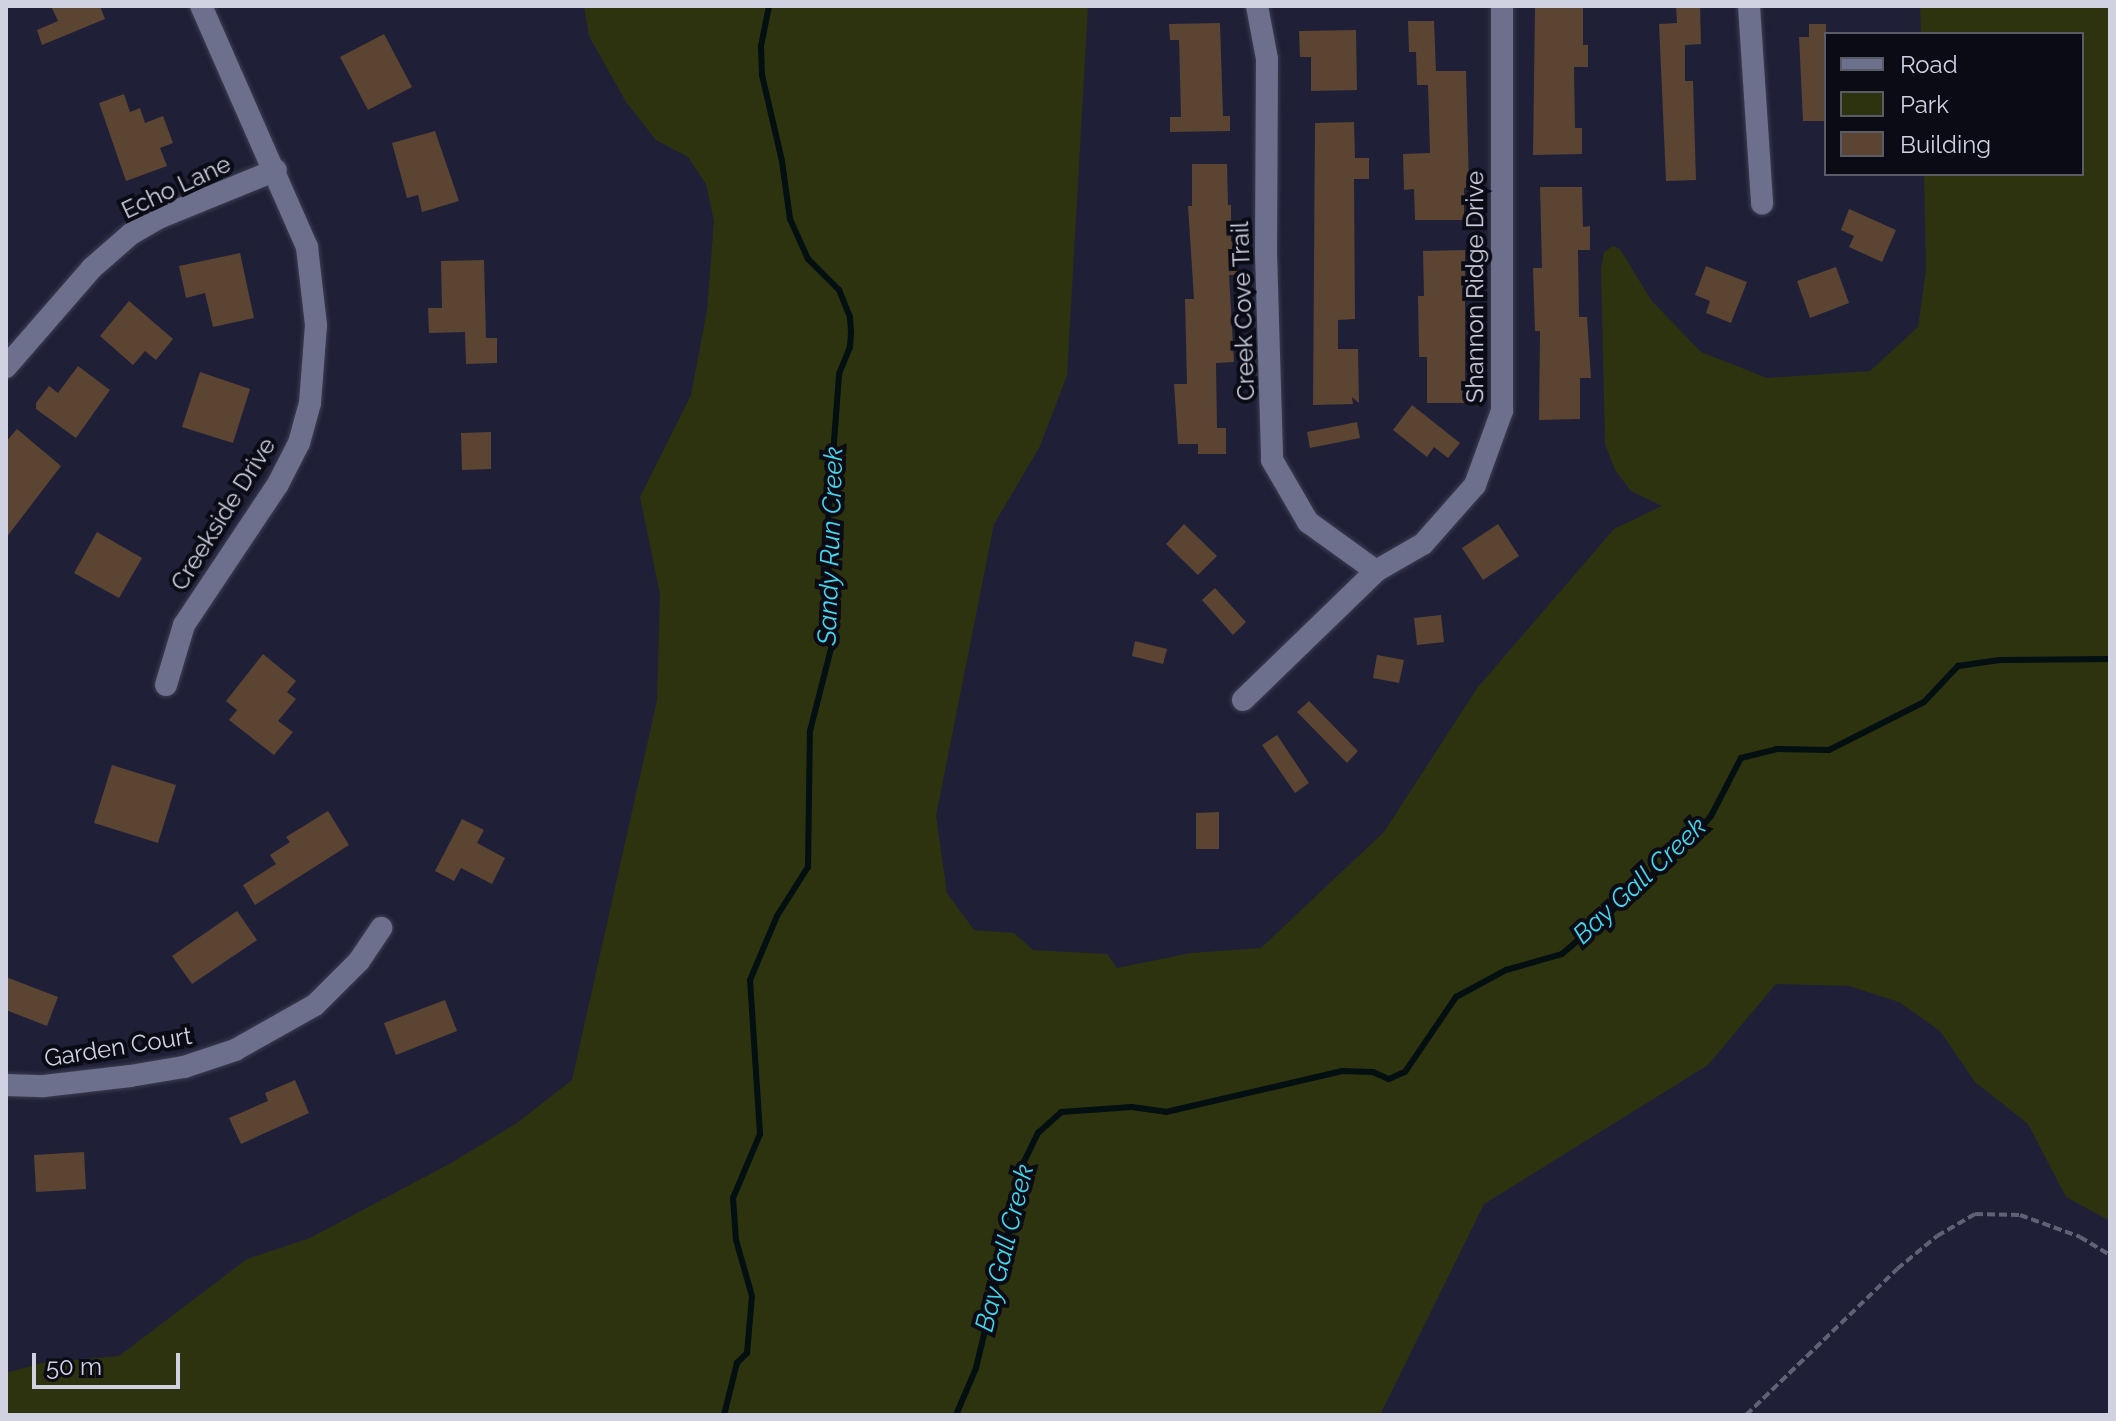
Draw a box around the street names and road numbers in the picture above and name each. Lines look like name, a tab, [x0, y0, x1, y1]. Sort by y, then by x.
street label: Echo Lane	[117, 149, 235, 225]
street label: Shannon Ridge Drive	[1461, 171, 1489, 403]
street label: Creek Cove Trail	[1225, 221, 1261, 401]
street label: Creekside Drive	[165, 432, 281, 596]
street label: Garden Court	[42, 1021, 194, 1073]

